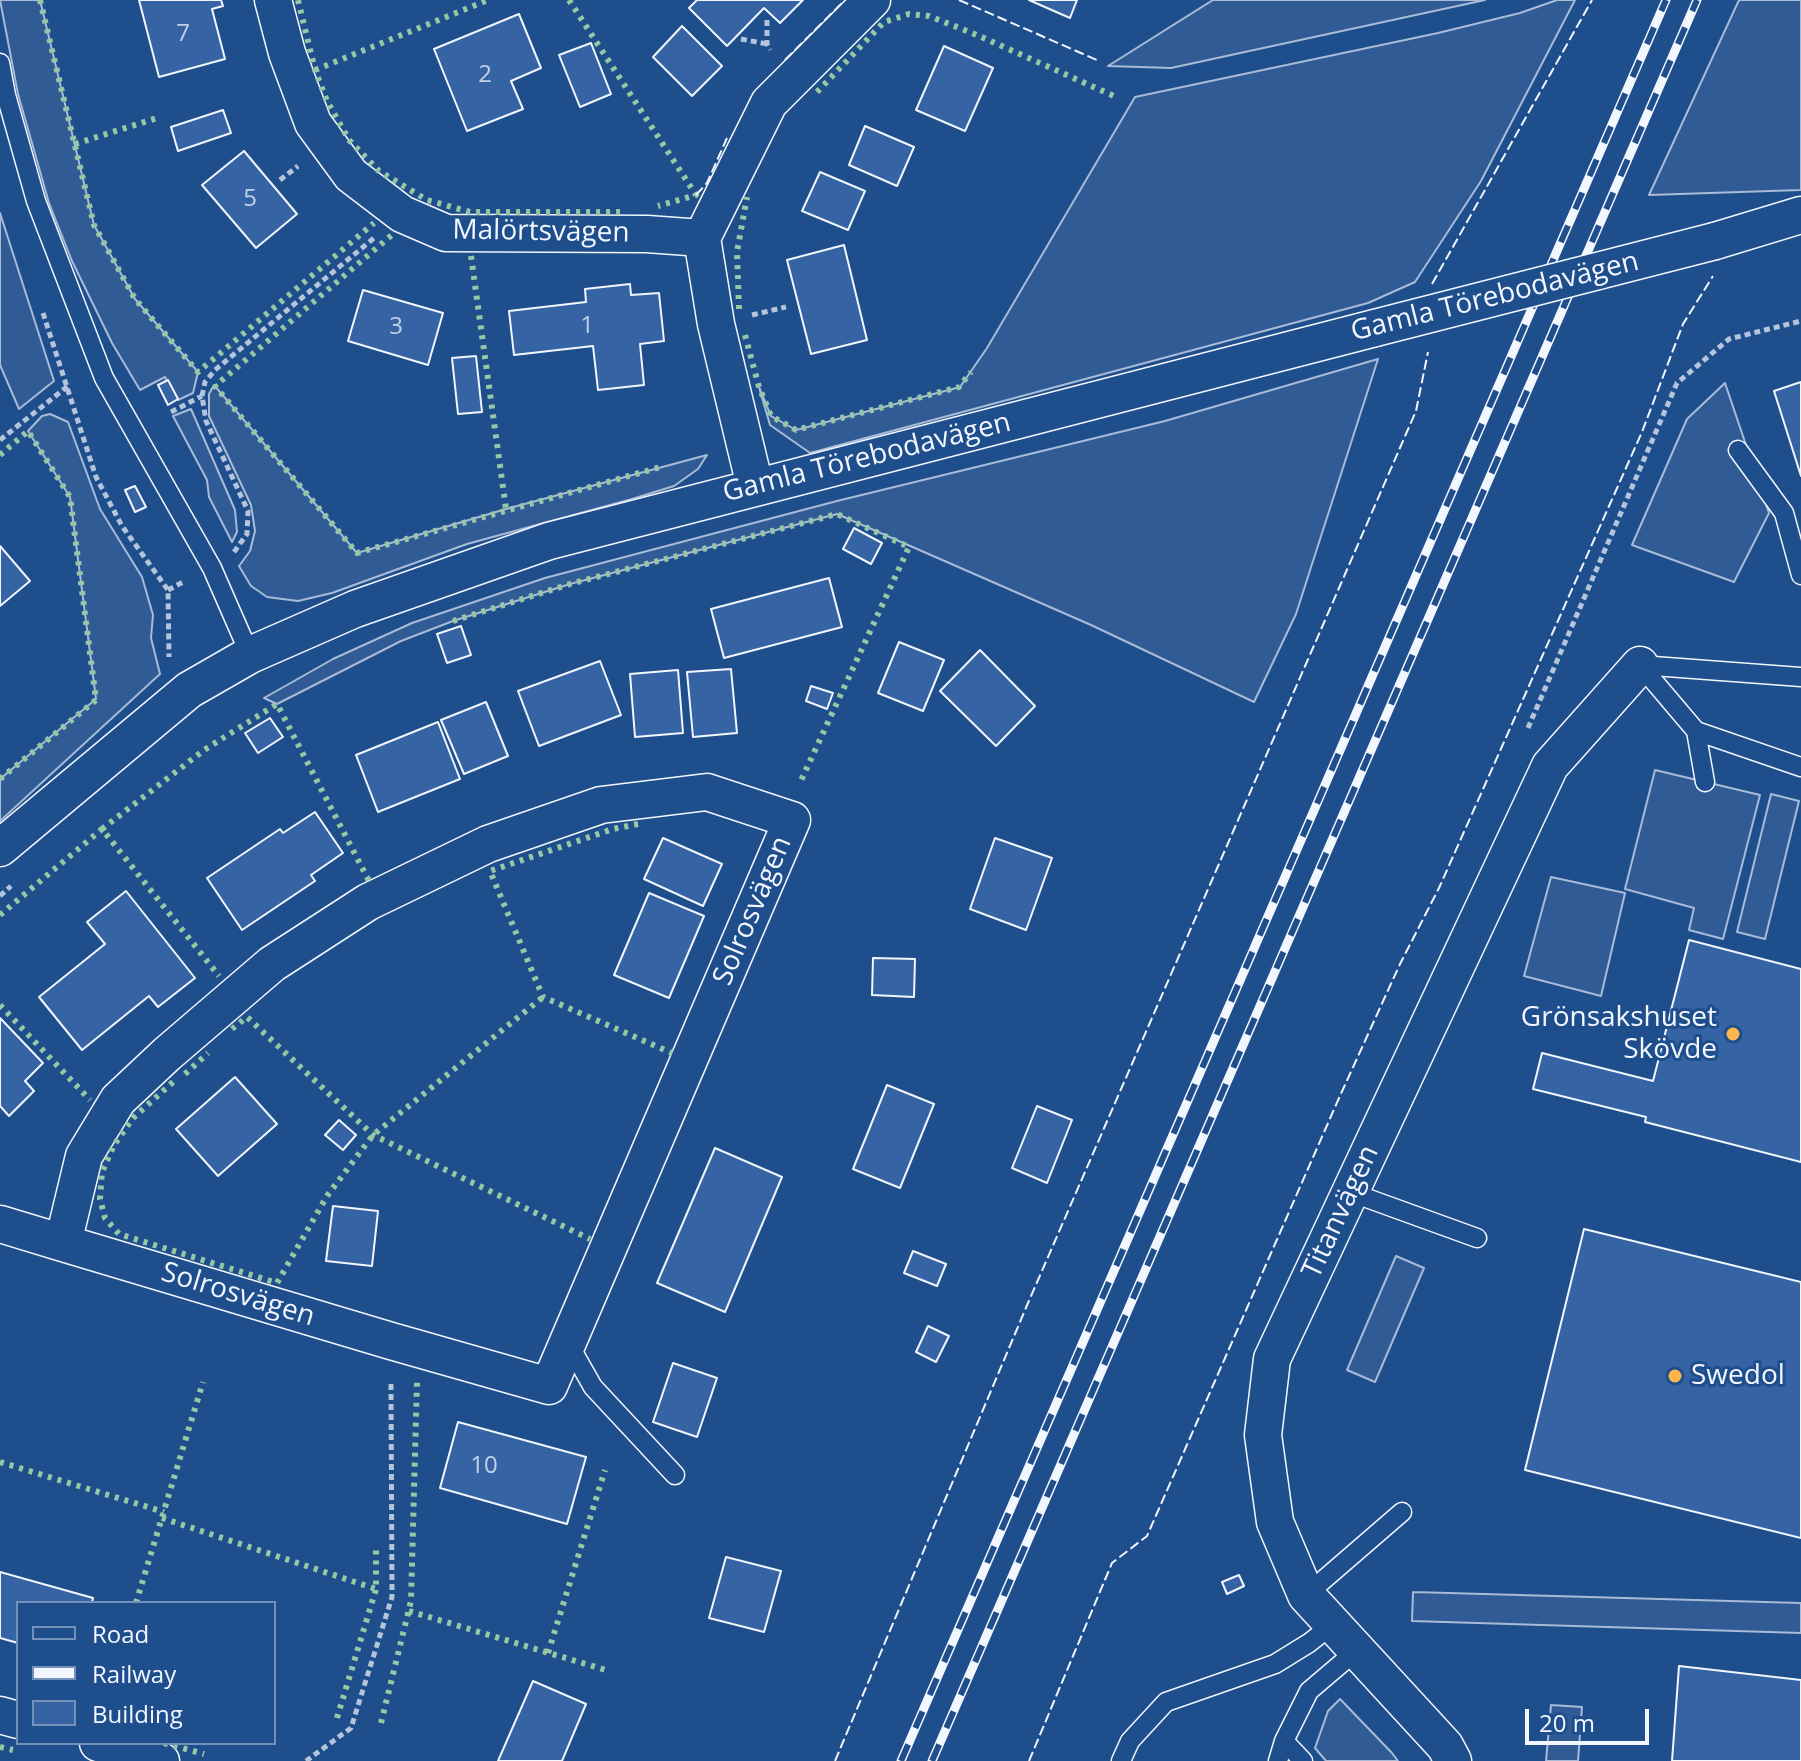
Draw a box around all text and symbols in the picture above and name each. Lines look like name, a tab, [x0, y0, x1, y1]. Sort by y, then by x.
house number: 7	[176, 20, 190, 48]
house number: 2	[478, 61, 492, 89]
house number: 5	[243, 185, 257, 213]
street label: Malörtsvägen	[452, 214, 630, 250]
street label: Gamla Törebodavägen	[1348, 245, 1642, 349]
house number: 1	[580, 312, 594, 340]
house number: 3	[389, 313, 403, 341]
street label: Gamla Törebodavägen	[720, 406, 1014, 510]
street label: Solrosvägen	[707, 831, 799, 991]
place label: Grönsakshuset Skövde	[1521, 1001, 1717, 1067]
marker: Grönsakshuset Skövde	[1724, 1025, 1742, 1043]
street label: Titanvägen	[1296, 1140, 1386, 1284]
street label: Solrosvägen	[157, 1256, 319, 1334]
place label: Swedol	[1691, 1359, 1785, 1393]
marker: Swedol	[1666, 1367, 1684, 1385]
house number: 10	[470, 1452, 498, 1480]
legend	[16, 1601, 276, 1745]
text: Road	[92, 1617, 149, 1650]
text: Railway	[92, 1657, 176, 1690]
scale bar	[1529, 1693, 1653, 1743]
text: Building	[92, 1697, 183, 1730]
text: 20 m	[1539, 1706, 1595, 1739]

